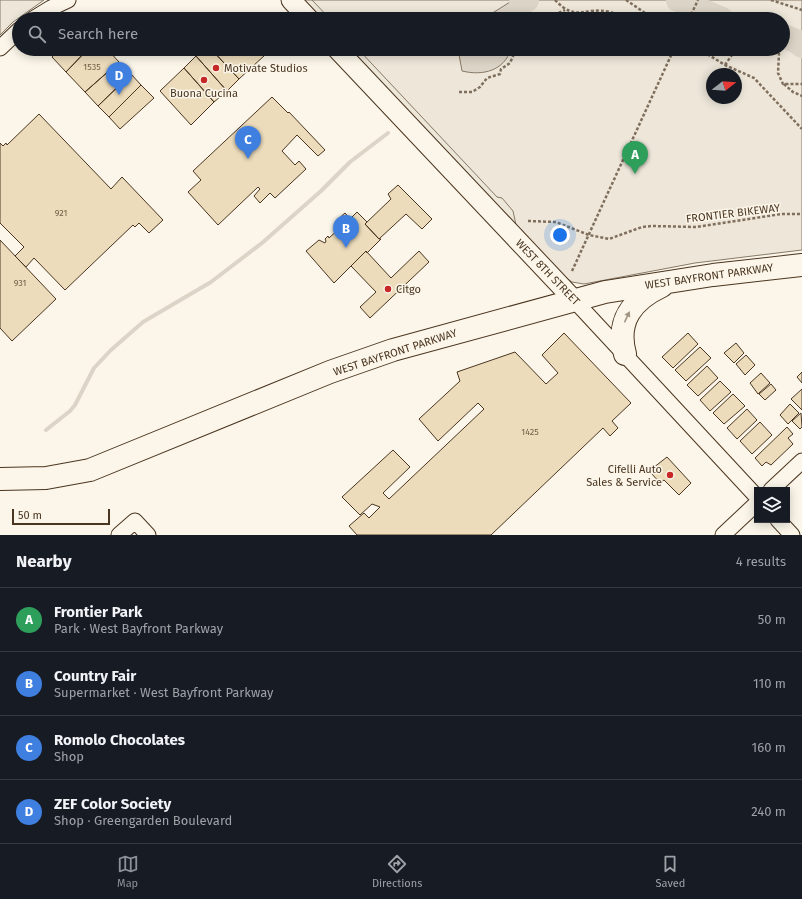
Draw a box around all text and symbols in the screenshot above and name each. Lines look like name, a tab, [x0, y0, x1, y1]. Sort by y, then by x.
search box	[12, 12, 790, 56]
icon: search	[26, 23, 48, 45]
text: Search here	[58, 25, 138, 43]
house number: 1535	[83, 62, 101, 72]
pin: D	[106, 62, 132, 95]
place label: Motivate Studios	[224, 62, 308, 75]
marker: Motivate Studios	[211, 63, 221, 73]
north arrow	[706, 68, 742, 104]
marker: Buona Cucina	[199, 75, 209, 85]
place label: Buona Cucina	[170, 87, 238, 100]
pin: C	[235, 126, 261, 159]
pin: A	[622, 141, 648, 174]
street label: FRONTIER BIKEWAY	[685, 201, 781, 226]
house number: 921	[55, 208, 67, 218]
pin: B	[333, 215, 359, 248]
your location	[550, 225, 570, 245]
street label: WEST 8TH STREET	[513, 237, 583, 308]
street label: WEST BAYFRONT PARKWAY	[644, 261, 774, 292]
house number: 931	[14, 278, 26, 288]
place label: Citgo	[396, 283, 421, 296]
marker: Citgo	[383, 284, 393, 294]
one-way arrow	[624, 311, 630, 322]
street label: WEST BAYFRONT PARKWAY	[332, 326, 459, 379]
house number: 1425	[521, 427, 539, 437]
place label: Cifelli Auto Sales & Service	[586, 463, 662, 489]
marker: Cifelli Auto Sales & Service	[665, 470, 675, 480]
map controls	[754, 487, 790, 523]
button: layers	[754, 487, 790, 523]
scale bar	[12, 507, 110, 526]
text: 50 m	[18, 509, 42, 522]
text: Nearby	[16, 551, 71, 572]
text: 4 results	[736, 554, 786, 569]
text: Frontier Park	[54, 603, 142, 621]
text: A	[25, 612, 33, 627]
text: 50 m	[758, 612, 786, 627]
text: Park · West Bayfront Parkway	[54, 621, 223, 636]
text: Country Fair	[54, 667, 136, 685]
text: B	[25, 676, 33, 691]
text: 110 m	[753, 676, 786, 691]
text: Supermarket · West Bayfront Parkway	[54, 685, 273, 700]
text: Romolo Chocolates	[54, 731, 185, 749]
text: C	[25, 740, 33, 755]
text: 160 m	[752, 740, 786, 755]
text: Shop	[54, 749, 84, 764]
text: ZEF Color Society	[54, 795, 171, 813]
text: D	[25, 804, 33, 819]
text: 240 m	[751, 804, 786, 819]
text: Shop · Greengarden Boulevard	[54, 813, 232, 828]
tab: Map	[117, 853, 139, 890]
tab: Directions	[372, 853, 422, 890]
tab: Saved	[656, 853, 685, 890]

